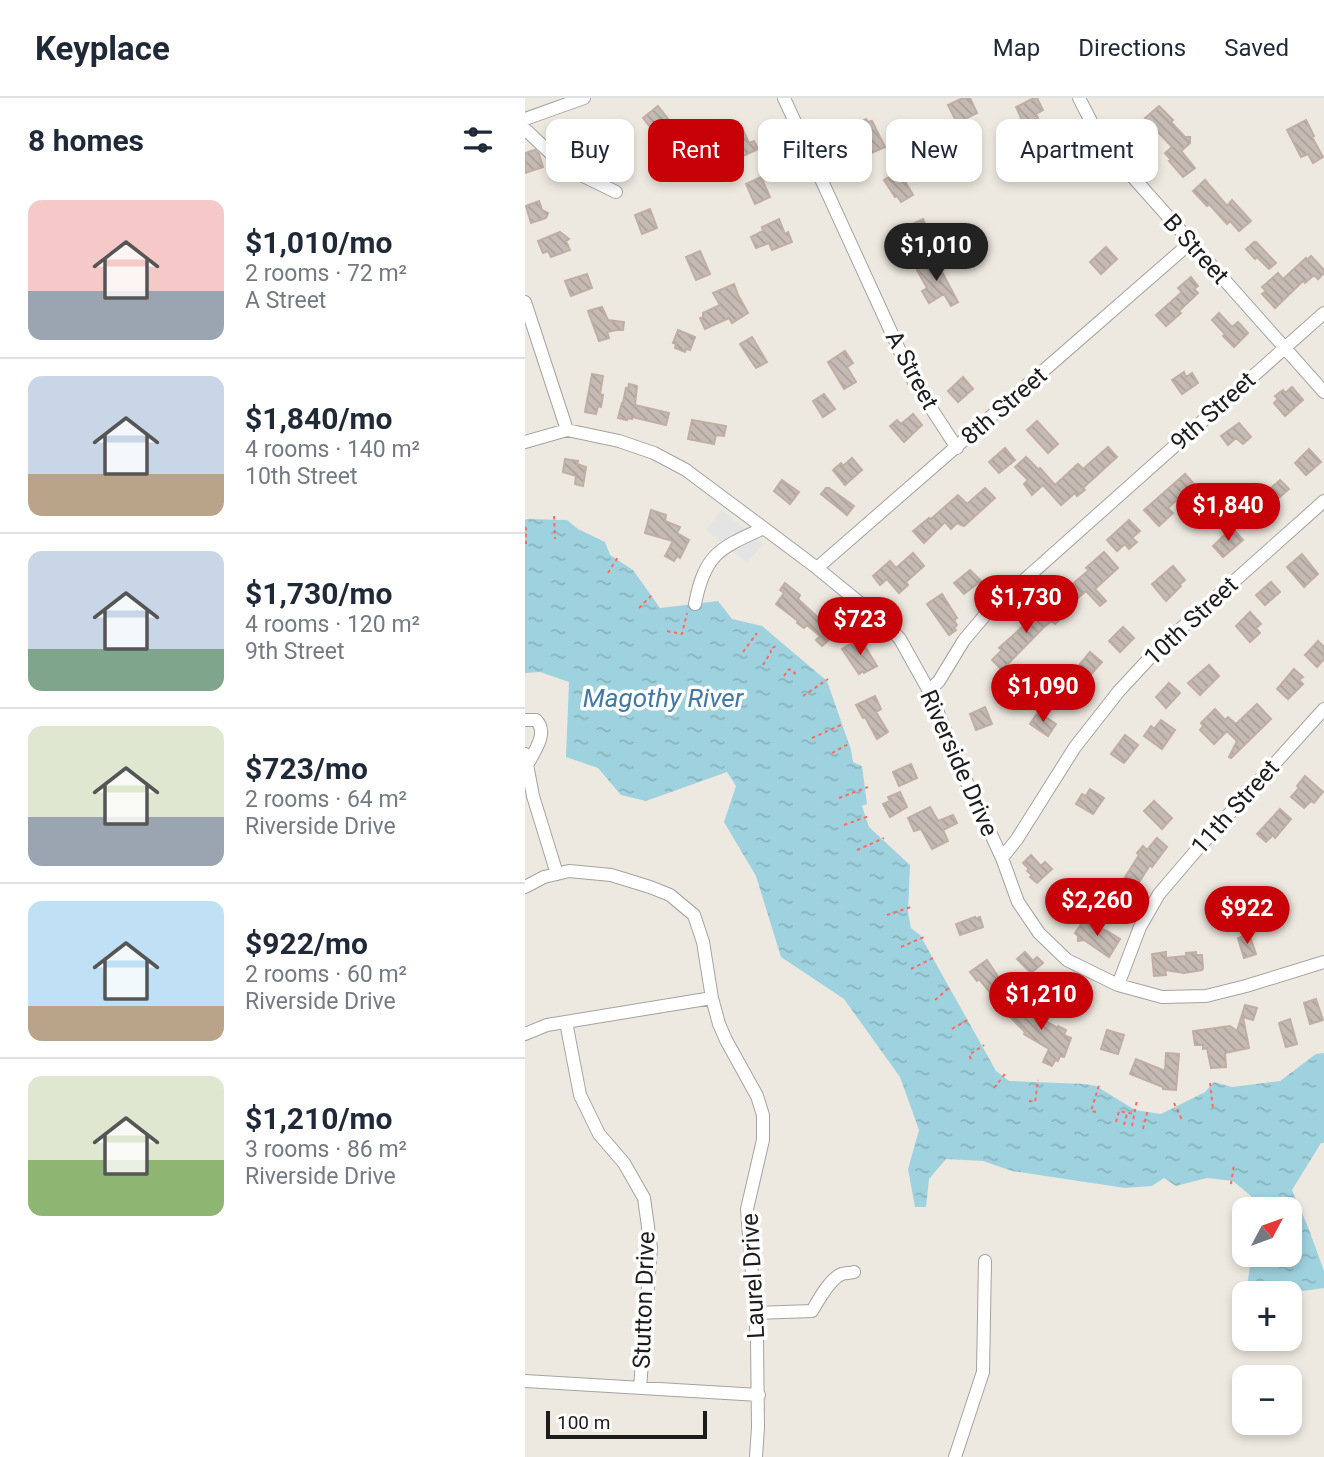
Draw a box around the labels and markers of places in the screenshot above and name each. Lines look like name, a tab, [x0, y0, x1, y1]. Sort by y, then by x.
pin: $1,010	[879, 223, 993, 283]
pin: $1,840	[1171, 484, 1285, 543]
pin: $1,730	[969, 575, 1083, 635]
pin: $723	[819, 598, 901, 657]
pin: $1,090	[986, 664, 1100, 724]
pin: $2,260	[1040, 878, 1154, 938]
pin: $922	[1206, 886, 1288, 946]
pin: $1,210	[984, 972, 1098, 1032]

